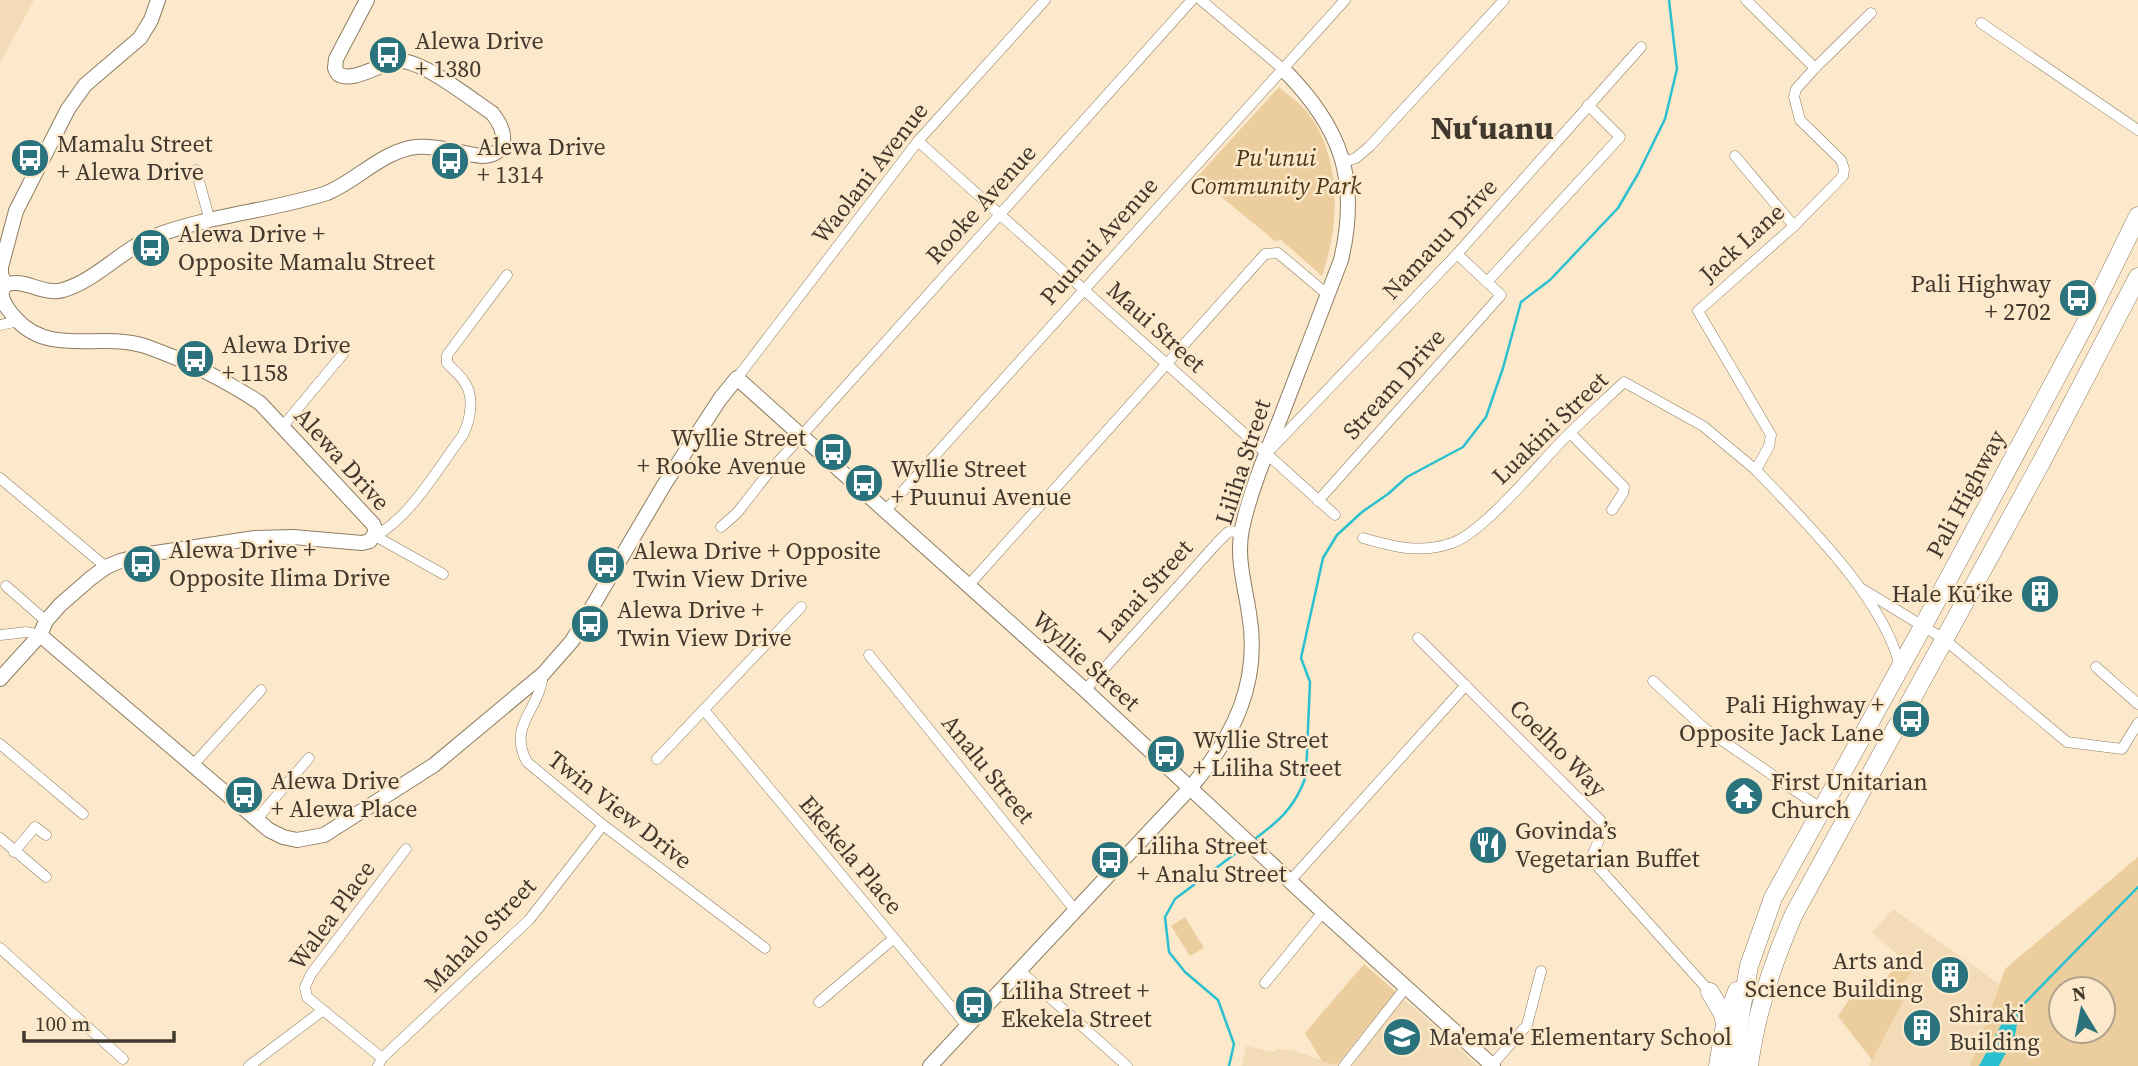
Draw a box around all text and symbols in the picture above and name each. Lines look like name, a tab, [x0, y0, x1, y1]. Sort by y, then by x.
place label: Alewa Drive + 1380	[415, 24, 544, 85]
bus stop icon: Alewa Drive + 1380	[367, 34, 409, 76]
street label: Waolani Avenue	[804, 95, 935, 250]
district label: Nuʻuanu	[1430, 106, 1554, 150]
place label: Mamalu Street + Alewa Drive	[57, 127, 213, 188]
place label: Alewa Drive + 1314	[477, 130, 606, 191]
bus stop icon: Mamalu Street + Alewa Drive	[9, 137, 51, 179]
street label: Rooke Avenue	[918, 137, 1043, 271]
bus stop icon: Alewa Drive + 1314	[429, 140, 471, 182]
park label: Pu'unui Community Park	[1191, 141, 1362, 202]
street label: Puunui Avenue	[1032, 169, 1165, 312]
street label: Namauu Drive	[1375, 171, 1504, 306]
street label: Jack Lane	[1691, 196, 1791, 290]
place label: Alewa Drive + Opposite Mamalu Street	[178, 217, 435, 278]
bus stop icon: Alewa Drive + Opposite Mamalu Street	[130, 227, 172, 269]
place label: Pali Highway + 2702	[1911, 267, 2052, 328]
street label: Maui Street	[1100, 273, 1213, 380]
bus stop icon: Pali Highway + 2702	[2057, 277, 2099, 319]
street label: Stream Drive	[1335, 321, 1452, 446]
place label: Alewa Drive + 1158	[222, 328, 351, 389]
bus stop icon: Alewa Drive + 1158	[174, 338, 216, 380]
street label: Luakini Street	[1484, 364, 1615, 491]
street label: Liliha Street	[1207, 395, 1278, 529]
street label: Alewa Drive	[287, 400, 398, 518]
place label: Wyllie Street + Rooke Avenue	[637, 421, 806, 482]
street label: Pali Highway	[1918, 423, 2013, 564]
bus stop icon: Wyllie Street + Rooke Avenue	[812, 431, 854, 473]
place label: Wyllie Street + Puunui Avenue	[891, 452, 1071, 513]
bus stop icon: Wyllie Street + Puunui Avenue	[843, 462, 885, 504]
street label: Lanai Street	[1090, 532, 1200, 649]
place label: Alewa Drive + Opposite Ilima Drive	[169, 533, 391, 594]
place label: Alewa Drive + Opposite Twin View Drive	[633, 534, 881, 595]
bus stop icon: Alewa Drive + Opposite Ilima Drive	[121, 543, 163, 585]
bus stop icon: Alewa Drive + Opposite Twin View Drive	[585, 544, 627, 586]
building icon: Hale Kūʻike	[2019, 573, 2061, 615]
place label: Hale Kūʻike	[1891, 577, 2013, 610]
place label: Alewa Drive + Twin View Drive	[617, 593, 792, 654]
bus stop icon: Alewa Drive + Twin View Drive	[569, 603, 611, 645]
street label: Wyllie Street	[1025, 603, 1148, 718]
place label: Pali Highway + Opposite Jack Lane	[1679, 688, 1884, 749]
street label: Coelho Way	[1502, 692, 1615, 804]
bus stop icon: Pali Highway + Opposite Jack Lane	[1890, 698, 1932, 740]
street label: Analu Street	[934, 707, 1043, 830]
place label: Wyllie Street + Liliha Street	[1193, 723, 1342, 784]
bus stop icon: Wyllie Street + Liliha Street	[1145, 733, 1187, 775]
street label: Twin View Drive	[541, 743, 699, 876]
place label: Alewa Drive + Alewa Place	[271, 764, 417, 825]
place label: First Unitarian Church	[1771, 765, 1928, 826]
bus stop icon: Alewa Drive + Alewa Place	[223, 774, 265, 816]
temple icon: First Unitarian Church	[1723, 775, 1765, 817]
street label: Ekekela Place	[792, 788, 911, 921]
place label: Govinda’s Vegetarian Buffet	[1515, 814, 1700, 875]
restaurant icon: Govinda’s Vegetarian Buffet	[1467, 824, 1509, 866]
place label: Liliha Street + Analu Street	[1137, 829, 1287, 890]
bus stop icon: Liliha Street + Analu Street	[1089, 839, 1131, 881]
street label: Walea Place	[281, 853, 383, 976]
street label: Mahalo Street	[416, 870, 543, 999]
place label: Arts and Science Building	[1745, 944, 1923, 1005]
building icon: Arts and Science Building	[1929, 954, 1971, 996]
place label: Liliha Street + Ekekela Street	[1001, 974, 1152, 1035]
north arrow	[2047, 975, 2117, 1045]
text: N	[2070, 979, 2088, 1007]
bus stop icon: Liliha Street + Ekekela Street	[953, 984, 995, 1026]
place label: Shiraki Building	[1949, 997, 2040, 1058]
scale bar	[24, 1000, 175, 1044]
building icon: Shiraki Building	[1901, 1007, 1943, 1049]
text: 100 m	[35, 1009, 90, 1038]
school or university icon: Ma'ema'e Elementary School	[1381, 1016, 1423, 1058]
place label: Ma'ema'e Elementary School	[1429, 1020, 1732, 1053]

